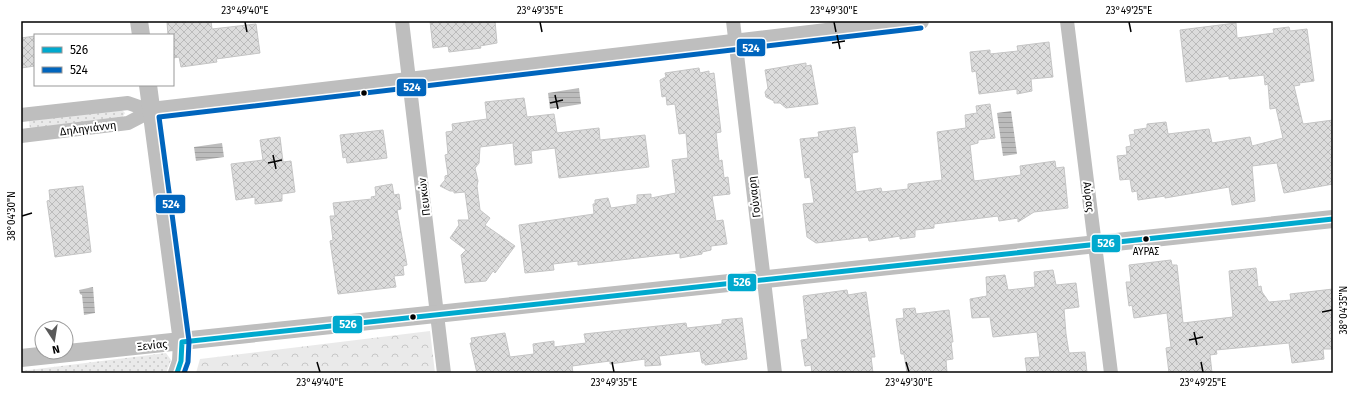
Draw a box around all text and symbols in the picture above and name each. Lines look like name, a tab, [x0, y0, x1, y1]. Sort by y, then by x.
text: 23°49'40"E	[221, 5, 269, 17]
text: 23°49'35"E	[517, 5, 563, 17]
text: 23°49'30"E	[810, 5, 858, 17]
text: 23°49'25"E	[1106, 5, 1152, 17]
legend	[34, 34, 174, 86]
line badge: 524	[736, 38, 766, 57]
text: 524	[742, 42, 760, 55]
text: 526	[70, 43, 88, 57]
text: 524	[70, 63, 88, 77]
line badge: 524	[396, 78, 427, 97]
text: 524	[403, 81, 421, 94]
unlabelled marker	[359, 88, 369, 98]
street label: Δηληγιάννη	[59, 119, 117, 138]
street label: Γούναρη	[745, 175, 763, 218]
street label: Πευκών	[416, 176, 433, 217]
street label: Αύρας	[1080, 181, 1097, 213]
text: 38°04'30"N	[6, 191, 18, 241]
line badge: 524	[155, 194, 186, 214]
text: 524	[162, 198, 180, 211]
line badge: 526	[1091, 234, 1121, 253]
marker: ΑΥΡΑΣ	[1141, 234, 1151, 244]
text: 526	[1097, 237, 1115, 250]
place label: ΑΥΡΑΣ	[1133, 246, 1159, 258]
line badge: 526	[727, 273, 757, 292]
text: 526	[733, 276, 751, 289]
text: 38°04'35"N	[1338, 286, 1350, 334]
unlabelled marker	[408, 312, 418, 322]
line badge: 526	[332, 315, 363, 334]
text: 526	[339, 318, 357, 331]
north arrow	[34, 320, 74, 360]
street label: Ξενίας	[136, 337, 168, 354]
text: N	[51, 342, 61, 356]
text: 23°49'40"E	[296, 377, 344, 389]
text: 23°49'35"E	[591, 377, 637, 389]
text: 23°49'30"E	[885, 377, 933, 389]
text: 23°49'25"E	[1180, 377, 1226, 389]

